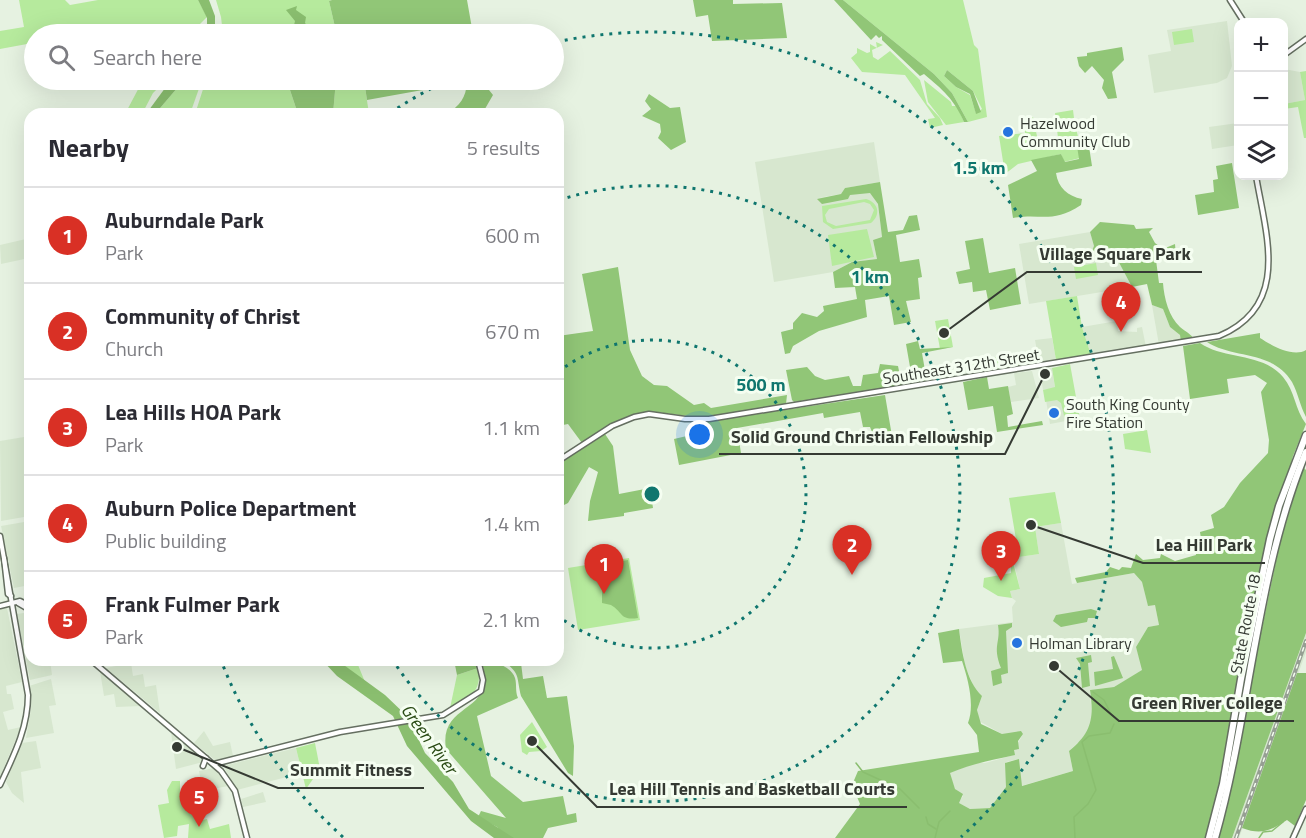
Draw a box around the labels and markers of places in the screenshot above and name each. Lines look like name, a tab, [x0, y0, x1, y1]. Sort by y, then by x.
place label: Hazelwood Community Club	[1020, 111, 1131, 153]
marker: Hazelwood Community Club	[1001, 125, 1015, 139]
callout: Village Square Park	[1027, 236, 1202, 272]
pin: 4	[1102, 282, 1140, 332]
place label: South King County Fire Station	[1066, 392, 1190, 434]
marker: South King County Fire Station	[1047, 406, 1061, 420]
callout: Solid Ground Christian Fellowship	[719, 418, 1005, 454]
centre of rings	[642, 484, 662, 504]
pin: 2	[832, 526, 872, 575]
callout: Lea Hill Park	[1143, 527, 1265, 563]
pin: 3	[982, 532, 1020, 581]
pin: 1	[584, 544, 624, 594]
place label: Holman Library	[1029, 631, 1132, 655]
marker: Holman Library	[1010, 636, 1024, 650]
callout: Green River College	[1119, 685, 1294, 721]
callout: Summit Fitness	[278, 752, 424, 788]
callout: Lea Hill Tennis and Basketball Courts	[597, 771, 907, 807]
pin: 5	[180, 778, 218, 827]

